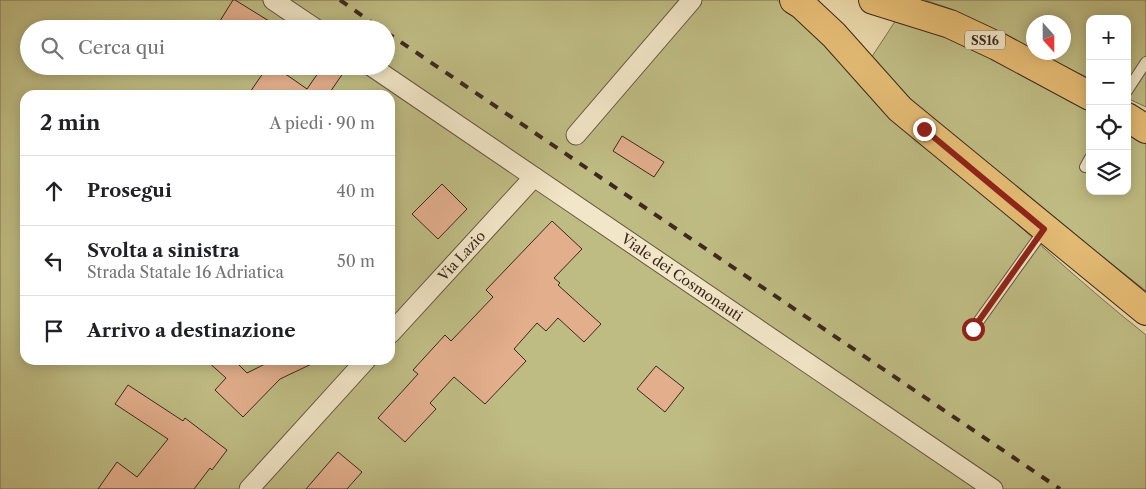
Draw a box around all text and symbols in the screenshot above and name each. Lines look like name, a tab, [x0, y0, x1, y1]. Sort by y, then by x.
north arrow	[1026, 15, 1071, 60]
map controls	[1086, 15, 1131, 195]
button: +	[1086, 15, 1131, 60]
search box	[20, 20, 395, 75]
road number: SS16	[965, 30, 1005, 50]
icon: search	[38, 34, 66, 62]
text: Cerca qui	[78, 36, 165, 59]
button: −	[1086, 60, 1131, 105]
button: locate	[1086, 105, 1131, 150]
text: 2 min	[40, 110, 100, 135]
text: A piedi · 90 m	[269, 113, 375, 133]
route end	[913, 118, 936, 141]
button: layers	[1086, 150, 1131, 195]
icon: ahead	[40, 177, 68, 205]
text: Prosegui	[87, 179, 172, 202]
text: 40 m	[336, 181, 375, 201]
street label: Via Lazio	[433, 227, 489, 286]
street label: Viale dei Cosmonauti	[617, 229, 746, 325]
text: Svolta a sinistra	[87, 239, 240, 262]
icon: left	[40, 247, 68, 275]
text: 50 m	[337, 251, 375, 271]
text: Strada Statale 16 Adriatica	[87, 262, 284, 282]
icon: arrive	[40, 317, 68, 345]
route start	[962, 318, 985, 341]
text: Arrivo a destinazione	[87, 319, 296, 342]

